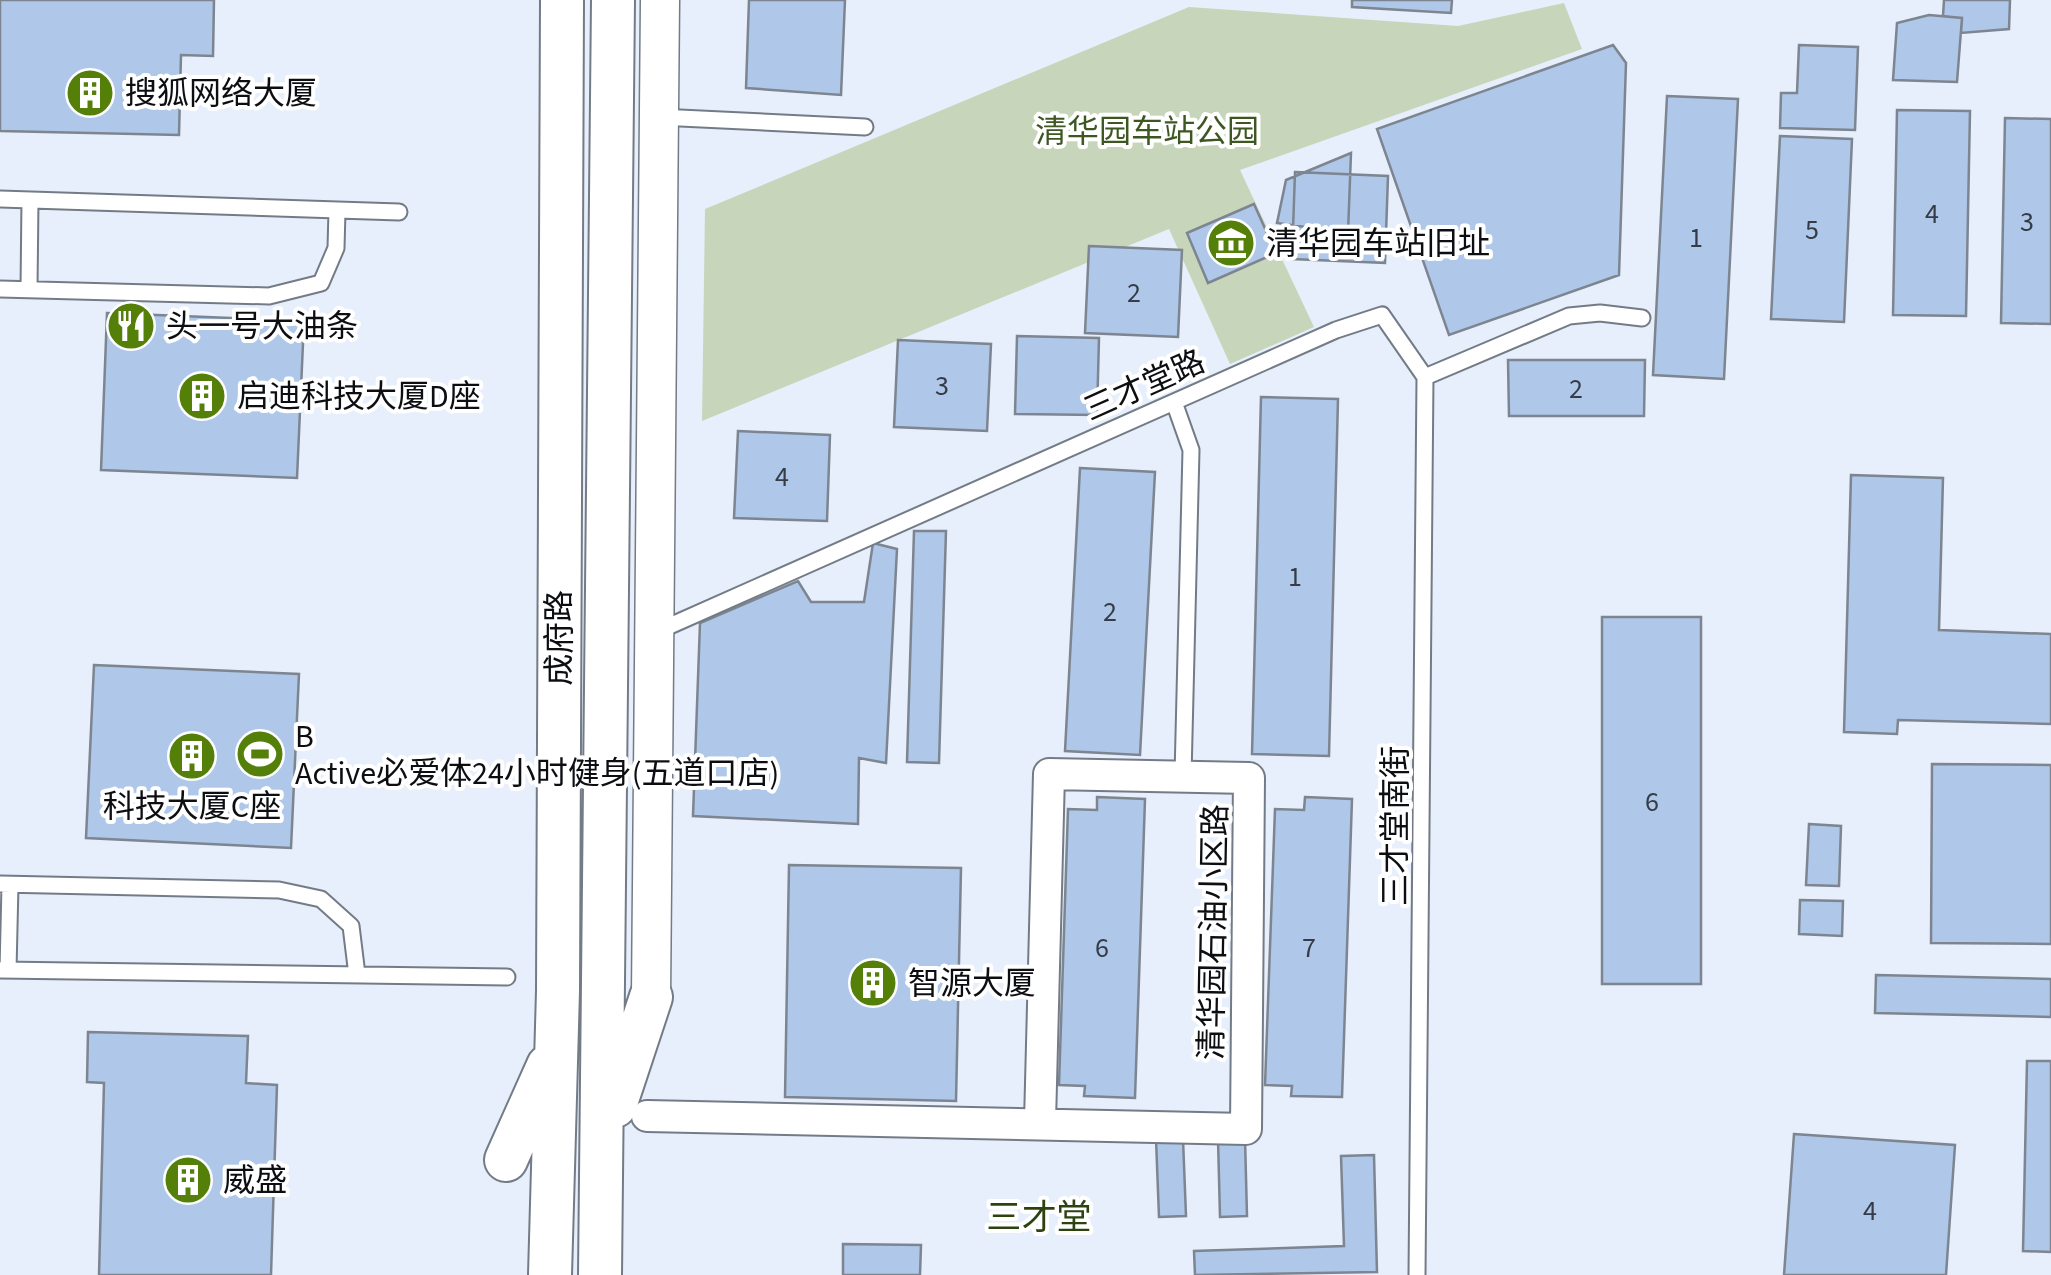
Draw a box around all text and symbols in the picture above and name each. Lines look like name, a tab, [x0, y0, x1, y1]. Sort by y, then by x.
building icon: 搜狐网络大厦	[64, 67, 116, 119]
place label: 搜狐网络大厦	[125, 71, 317, 117]
park label: 清华园车站公园	[1035, 109, 1259, 155]
house number: 4	[1925, 194, 1939, 234]
house number: 3	[2020, 202, 2034, 242]
house number: 5	[1805, 210, 1819, 250]
museum icon: 清华园车站旧址	[1205, 217, 1257, 269]
house number: 1	[1689, 218, 1703, 258]
place label: 清华园车站旧址	[1266, 221, 1490, 267]
house number: 2	[1127, 273, 1141, 313]
restaurant icon: 头一号大油条	[105, 300, 157, 352]
place label: 头一号大油条	[166, 304, 358, 350]
street label: 三才堂路	[1077, 339, 1212, 433]
house number: 3	[935, 366, 949, 406]
house number: 2	[1569, 369, 1583, 409]
building icon: 启迪科技大厦D座	[176, 370, 228, 422]
place label: 启迪科技大厦D座	[237, 374, 481, 420]
house number: 4	[775, 457, 789, 497]
house number: 1	[1288, 557, 1302, 597]
street label: 成府路	[537, 590, 583, 686]
house number: 2	[1103, 592, 1117, 632]
place label: B Active必爱体24小时健身(五道口店)	[295, 714, 779, 797]
sports icon: B Active必爱体24小时健身(五道口店)	[234, 728, 286, 780]
building icon: 科技大厦C座	[166, 730, 218, 782]
street label: 三才堂南街	[1373, 746, 1419, 906]
house number: 6	[1645, 782, 1659, 822]
place label: 科技大厦C座	[103, 784, 281, 830]
street label: 清华园石油小区路	[1189, 804, 1239, 1060]
house number: 6	[1095, 928, 1109, 968]
house number: 7	[1302, 928, 1316, 968]
building icon: 智源大厦	[847, 957, 899, 1009]
place label: 智源大厦	[908, 961, 1036, 1007]
building icon: 威盛	[162, 1154, 214, 1206]
place label: 威盛	[223, 1158, 287, 1204]
house number: 4	[1863, 1191, 1877, 1231]
district label: 三才堂	[986, 1193, 1092, 1243]

